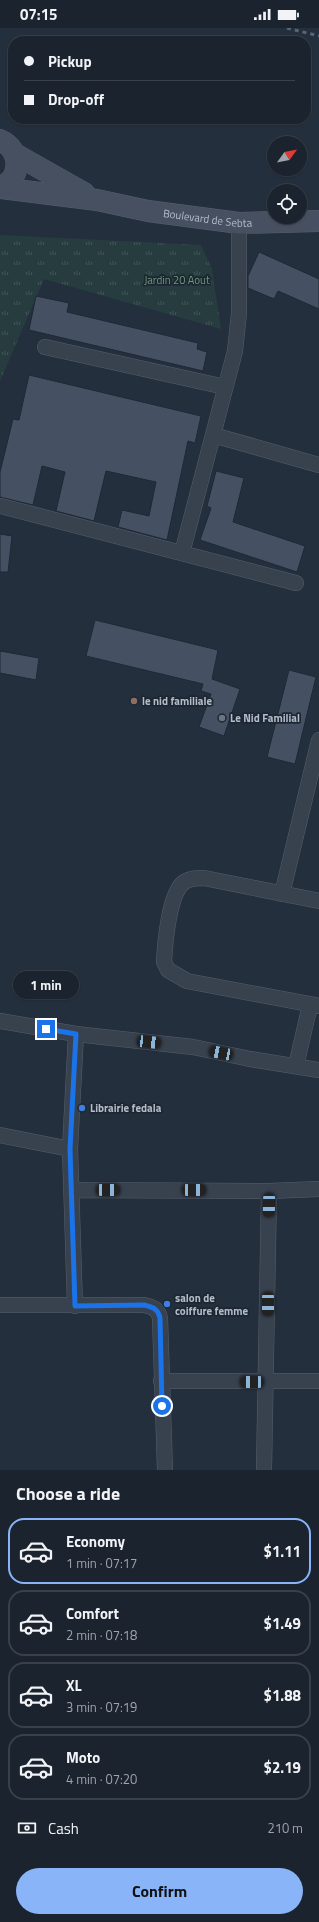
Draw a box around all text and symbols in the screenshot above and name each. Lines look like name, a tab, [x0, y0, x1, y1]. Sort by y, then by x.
text: 07:15	[20, 3, 57, 26]
text: Pickup	[48, 50, 92, 73]
text: Drop-off	[48, 88, 104, 111]
north arrow	[267, 136, 307, 176]
map controls	[267, 136, 307, 224]
button: locate	[267, 184, 307, 224]
street label: Boulevard de Sebta	[162, 205, 253, 231]
park label: Jardin 20 Aout	[144, 272, 210, 288]
place label: le nid familiale	[142, 693, 212, 709]
marker: le nid familiale	[129, 696, 139, 706]
place label: Le Nid Familial	[230, 710, 300, 726]
marker: Le Nid Familial	[217, 713, 227, 723]
callout: 1 min	[13, 971, 79, 999]
text: 1 min	[30, 975, 62, 995]
route end	[37, 1020, 55, 1038]
car	[136, 1035, 162, 1049]
car	[208, 1045, 234, 1061]
place label: Librairie fedala	[90, 1100, 162, 1116]
marker: Librairie fedala	[77, 1103, 87, 1113]
car	[96, 1184, 120, 1196]
car	[182, 1184, 206, 1196]
car	[263, 1193, 275, 1217]
place label: salon de coiffure femme	[175, 1290, 249, 1319]
car	[262, 1292, 274, 1316]
marker: salon de coiffure femme	[162, 1299, 172, 1309]
car	[240, 1376, 264, 1388]
route start	[153, 1397, 171, 1415]
text: Choose a ride	[16, 1480, 120, 1507]
text: Economy	[66, 1530, 125, 1553]
icon: car	[18, 1533, 54, 1569]
text: $1.11	[264, 1540, 301, 1563]
text: 1 min · 07:17	[66, 1553, 137, 1573]
text: Comfort	[66, 1602, 119, 1625]
icon: car	[18, 1605, 54, 1641]
text: $1.49	[264, 1612, 301, 1635]
text: 2 min · 07:18	[66, 1625, 137, 1645]
text: XL	[66, 1674, 82, 1697]
icon: car	[18, 1677, 54, 1713]
text: $1.88	[264, 1684, 301, 1707]
text: 3 min · 07:19	[66, 1697, 137, 1717]
text: Moto	[66, 1746, 100, 1769]
icon: car	[18, 1749, 54, 1785]
text: $2.19	[264, 1756, 301, 1779]
text: 4 min · 07:20	[66, 1769, 137, 1789]
icon: cash	[16, 1817, 38, 1839]
text: Cash	[48, 1817, 79, 1840]
text: 210 m	[267, 1818, 303, 1838]
button: Confirm	[16, 1868, 303, 1914]

